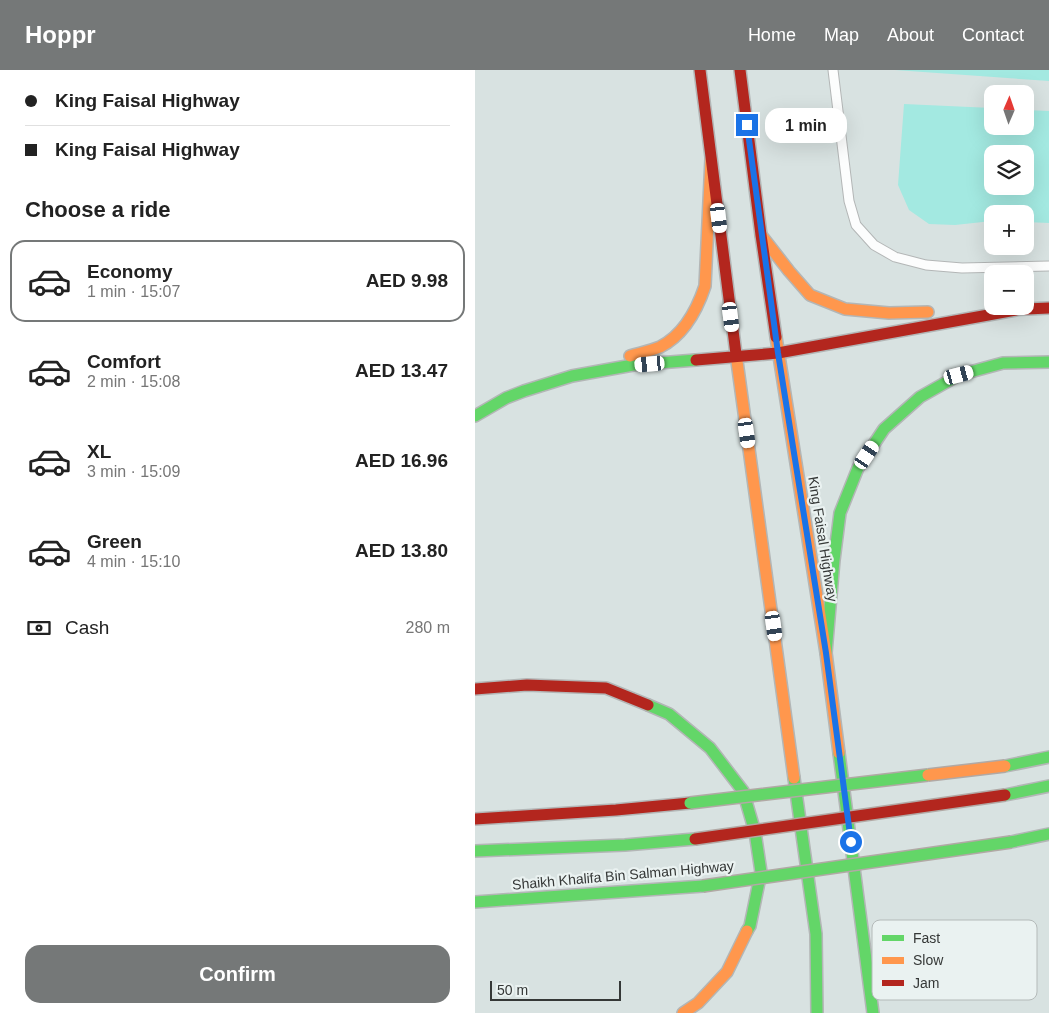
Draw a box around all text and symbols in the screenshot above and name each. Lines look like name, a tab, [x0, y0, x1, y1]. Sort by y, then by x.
text: Hoppr	[25, 21, 96, 48]
text: Home	[748, 25, 796, 45]
text: Map	[824, 25, 859, 45]
text: About	[887, 25, 934, 45]
text: Contact	[962, 25, 1024, 45]
north arrow	[984, 85, 1034, 135]
map controls	[984, 85, 1034, 315]
text: King Faisal Highway	[55, 90, 240, 111]
callout: 1 min	[765, 108, 847, 142]
route end	[736, 114, 758, 136]
text: 1 min	[785, 117, 827, 134]
text: King Faisal Highway	[55, 139, 240, 160]
button: layers	[984, 145, 1034, 195]
text: Choose a ride	[25, 197, 170, 222]
car	[709, 202, 728, 234]
button: +	[984, 205, 1034, 255]
icon: car	[27, 259, 72, 304]
text: Economy	[87, 261, 173, 282]
button: −	[984, 265, 1034, 315]
text: AED 9.98	[366, 270, 448, 291]
text: 1 min · 15:07	[87, 283, 180, 300]
car	[721, 301, 740, 333]
icon: car	[27, 349, 72, 394]
text: Comfort	[87, 351, 161, 372]
car	[634, 355, 665, 373]
text: AED 13.47	[355, 360, 448, 381]
car	[942, 364, 975, 386]
text: 2 min · 15:08	[87, 373, 180, 390]
car	[737, 417, 756, 449]
car	[852, 438, 881, 472]
icon: car	[27, 439, 72, 484]
text: XL	[87, 441, 111, 462]
text: AED 16.96	[355, 450, 448, 471]
text: 3 min · 15:09	[87, 463, 180, 480]
street label: King Faisal Highway	[805, 475, 841, 603]
icon: car	[27, 529, 72, 574]
text: Green	[87, 531, 142, 552]
text: AED 13.80	[355, 540, 448, 561]
text: 4 min · 15:10	[87, 553, 180, 570]
car	[764, 610, 783, 642]
icon: cash	[25, 614, 53, 642]
text: Cash	[65, 617, 109, 638]
text: 280 m	[406, 619, 450, 636]
route start	[840, 831, 862, 853]
street label: Shaikh Khalifa Bin Salman Highway	[511, 857, 735, 893]
legend	[872, 920, 1037, 1000]
text: Fast	[913, 930, 940, 946]
button: Confirm	[25, 945, 450, 1003]
text: Slow	[913, 952, 944, 968]
text: Jam	[913, 975, 939, 991]
scale bar	[490, 978, 621, 1001]
text: 50 m	[497, 982, 528, 998]

